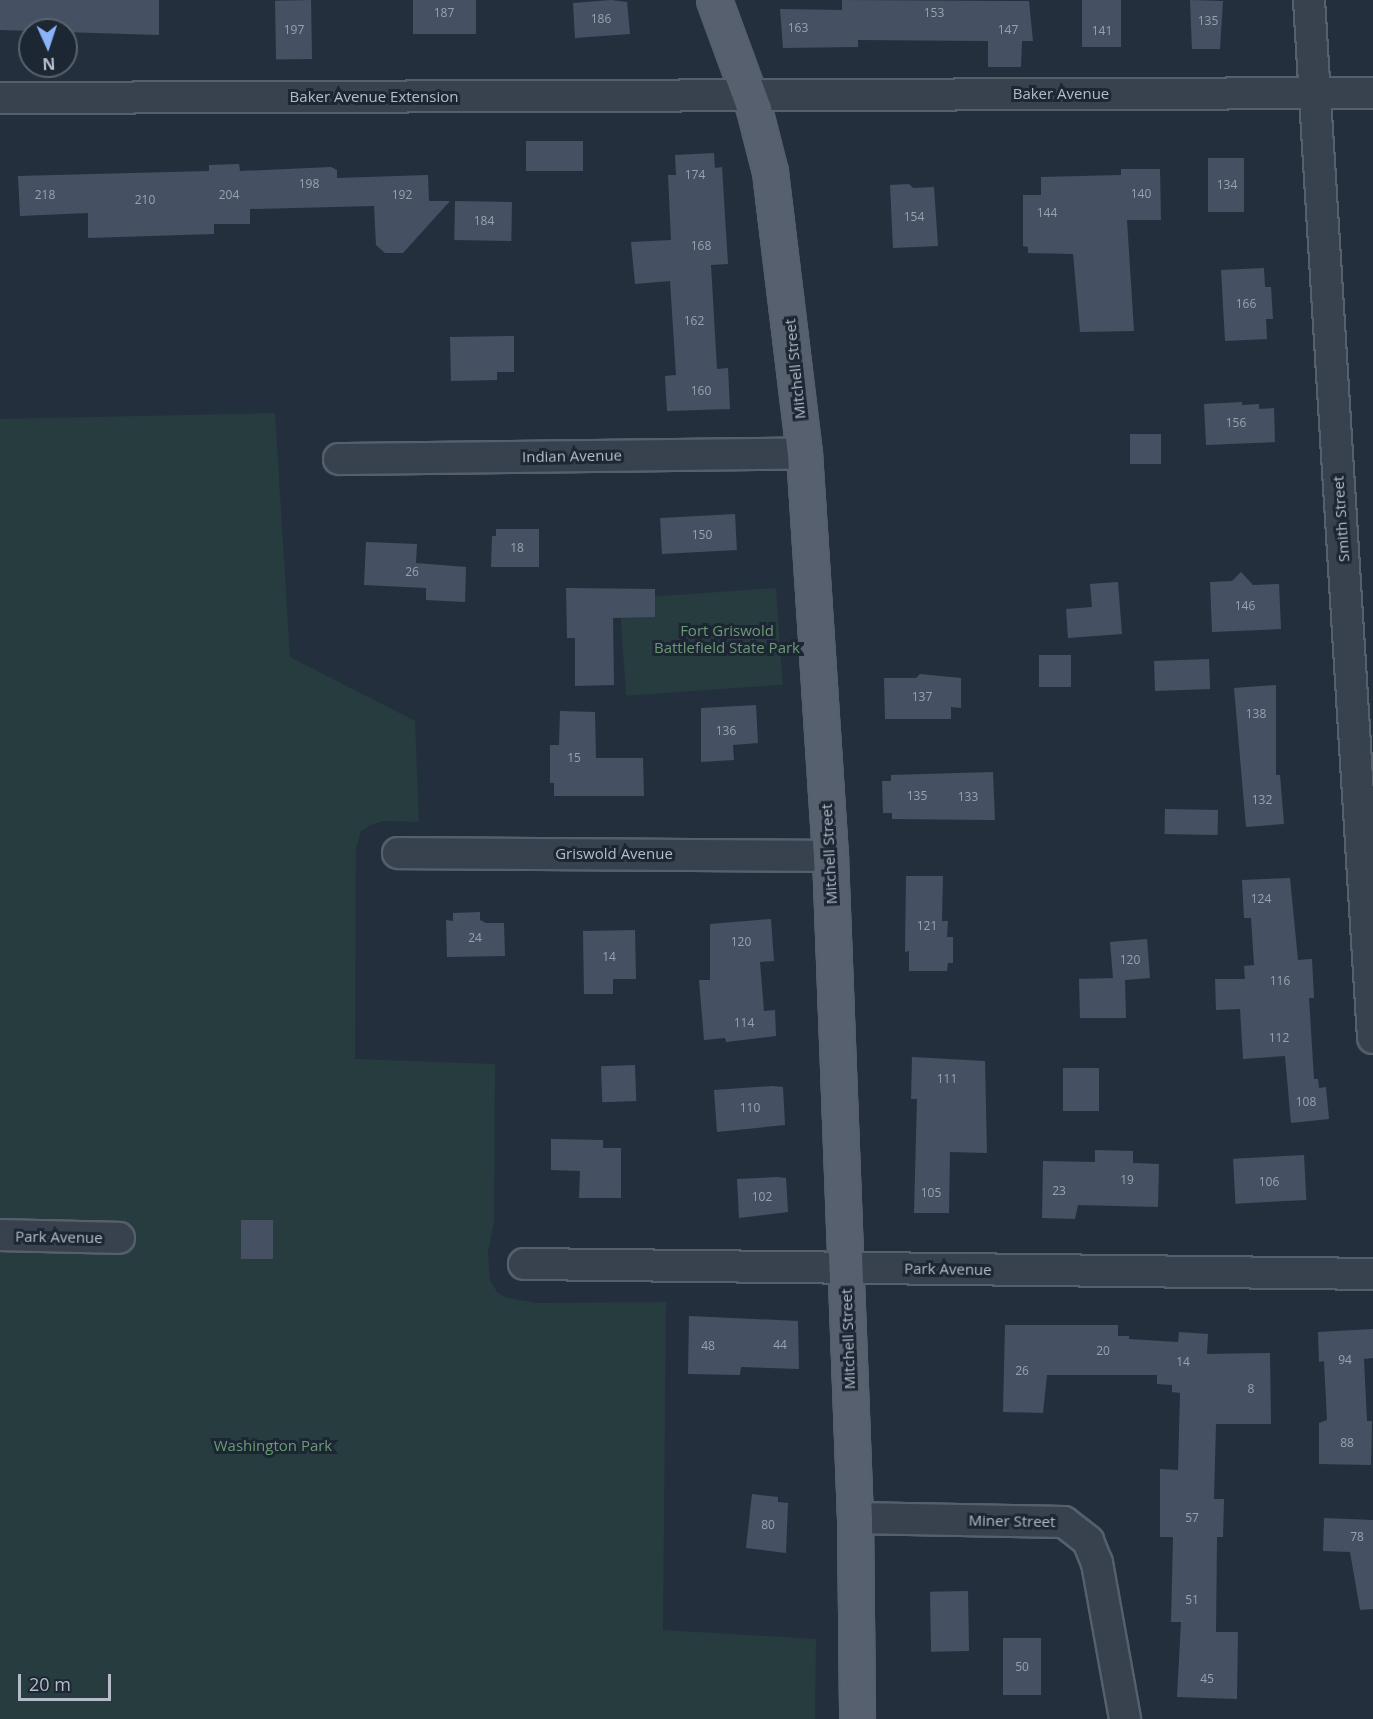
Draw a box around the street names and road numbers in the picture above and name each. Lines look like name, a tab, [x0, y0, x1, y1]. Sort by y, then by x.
street label: Baker Avenue	[1013, 85, 1109, 103]
street label: Baker Avenue Extension	[290, 88, 458, 106]
street label: Mitchell Street	[781, 318, 809, 420]
street label: Indian Avenue	[522, 446, 622, 466]
street label: Smith Street	[1329, 475, 1353, 563]
street label: Mitchell Street	[817, 803, 841, 905]
street label: Griswold Avenue	[555, 845, 673, 863]
street label: Park Avenue	[15, 1227, 103, 1247]
street label: Park Avenue	[904, 1259, 992, 1279]
street label: Mitchell Street	[837, 1288, 859, 1390]
street label: Miner Street	[968, 1511, 1056, 1531]

